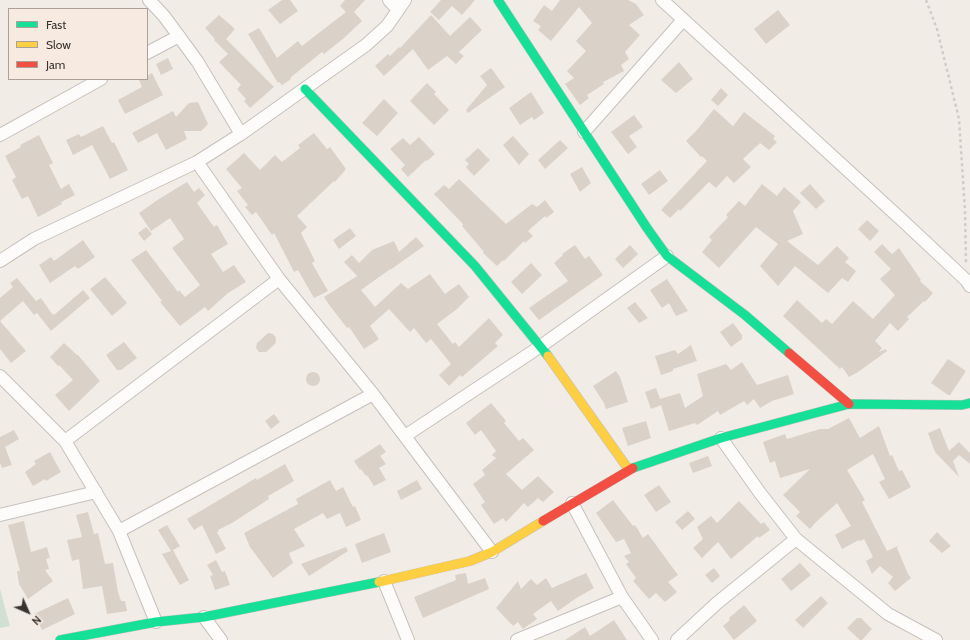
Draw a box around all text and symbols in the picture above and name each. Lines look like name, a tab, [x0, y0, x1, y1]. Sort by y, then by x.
legend	[8, 8, 148, 80]
text: Fast	[46, 17, 66, 32]
text: Slow	[46, 37, 71, 52]
text: Jam	[46, 57, 65, 72]
north arrow	[8, 592, 48, 632]
text: N	[29, 613, 44, 628]

